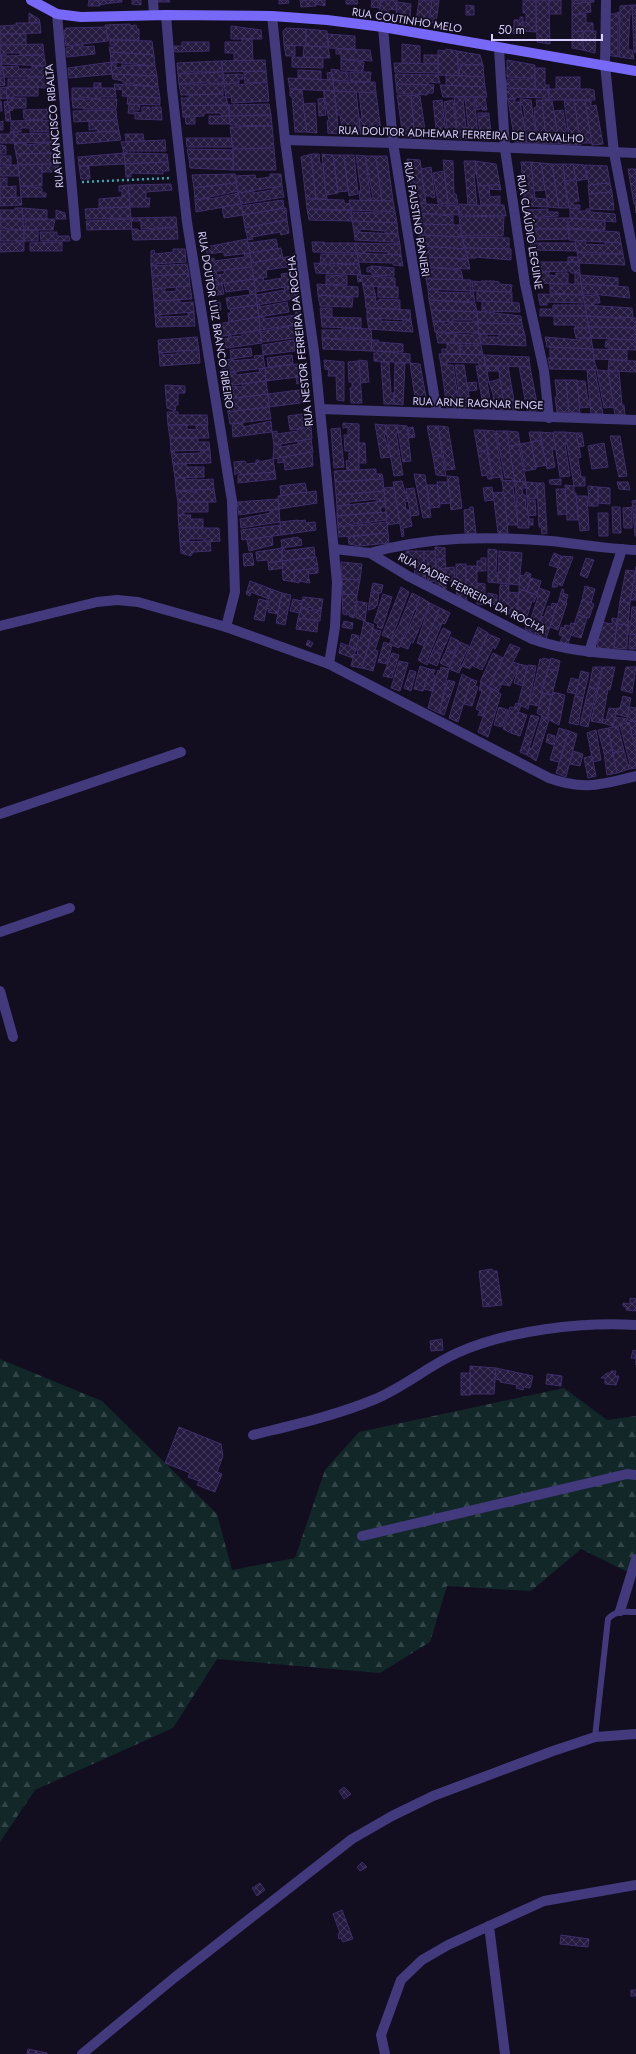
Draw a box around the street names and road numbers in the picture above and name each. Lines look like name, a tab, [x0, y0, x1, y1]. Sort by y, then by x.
street label: RUA COUTINHO MELO	[351, 3, 463, 37]
street label: RUA FRANCISCO RIBALTA	[41, 63, 67, 189]
street label: RUA DOUTOR ADHEMAR FERREIRA DE CARVALHO	[338, 122, 584, 146]
street label: RUA FAUSTINO RANIERI	[400, 160, 434, 278]
street label: RUA CLAÚDIO LEGUINE	[513, 173, 547, 291]
street label: RUA DOUTOR LUIZ BRANCO RIBEIRO	[194, 230, 238, 410]
street label: RUA NESTOR FERREIRA DA ROCHA	[283, 254, 317, 427]
street label: RUA ARNE RAGNAR ENGE	[412, 393, 544, 413]
street label: RUA PADRE FERREIRA DA ROCHA	[395, 549, 549, 638]

